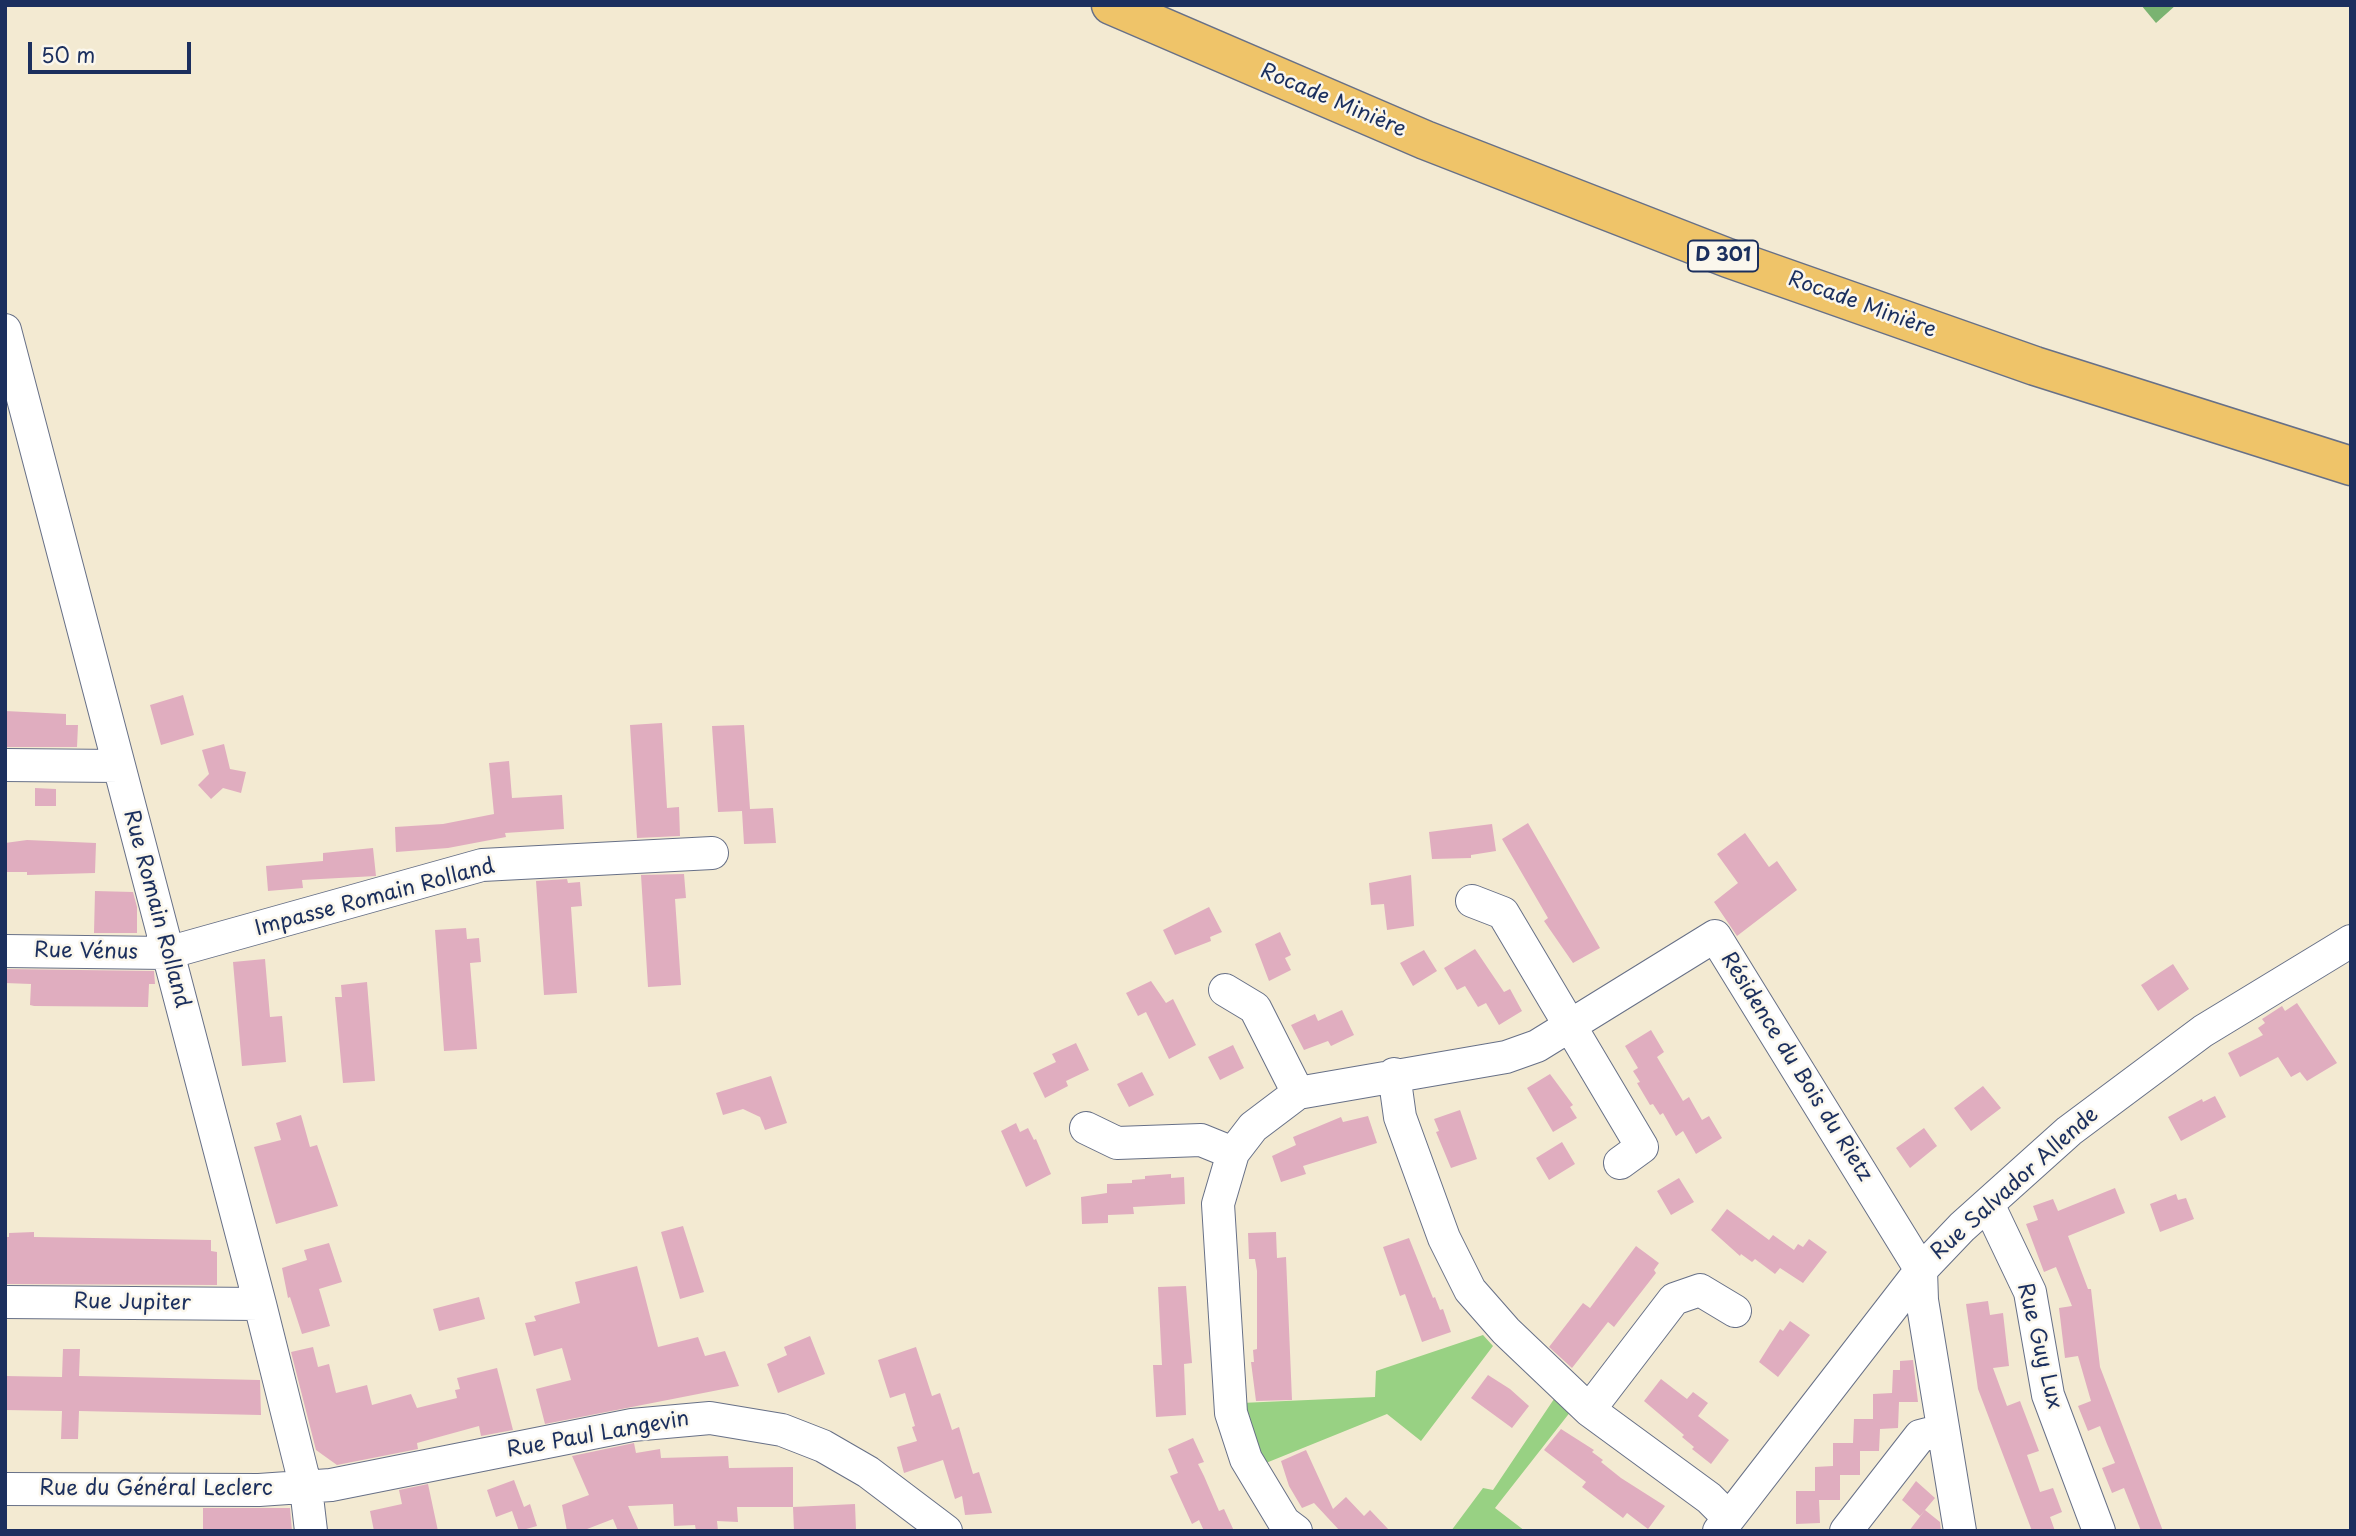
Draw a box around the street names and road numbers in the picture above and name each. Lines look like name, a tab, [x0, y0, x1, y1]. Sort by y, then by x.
street label: Rocade Minière	[1256, 59, 1410, 143]
road number: D 301	[1688, 240, 1758, 272]
street label: Rocade Minière	[1784, 267, 1940, 343]
street label: Rue Romain Rolland	[117, 807, 195, 1011]
street label: Impasse Romain Rolland	[253, 854, 497, 942]
street label: Rue Vénus	[34, 938, 138, 966]
street label: Résidence du Bois du Rietz	[1715, 948, 1877, 1186]
street label: Rue Salvador Allende	[1926, 1102, 2104, 1266]
street label: Rue Guy Lux	[2011, 1280, 2067, 1412]
street label: Rue Jupiter	[73, 1289, 191, 1317]
street label: Rue Paul Langevin	[505, 1407, 691, 1463]
street label: Rue du Général Leclerc	[39, 1476, 273, 1502]

